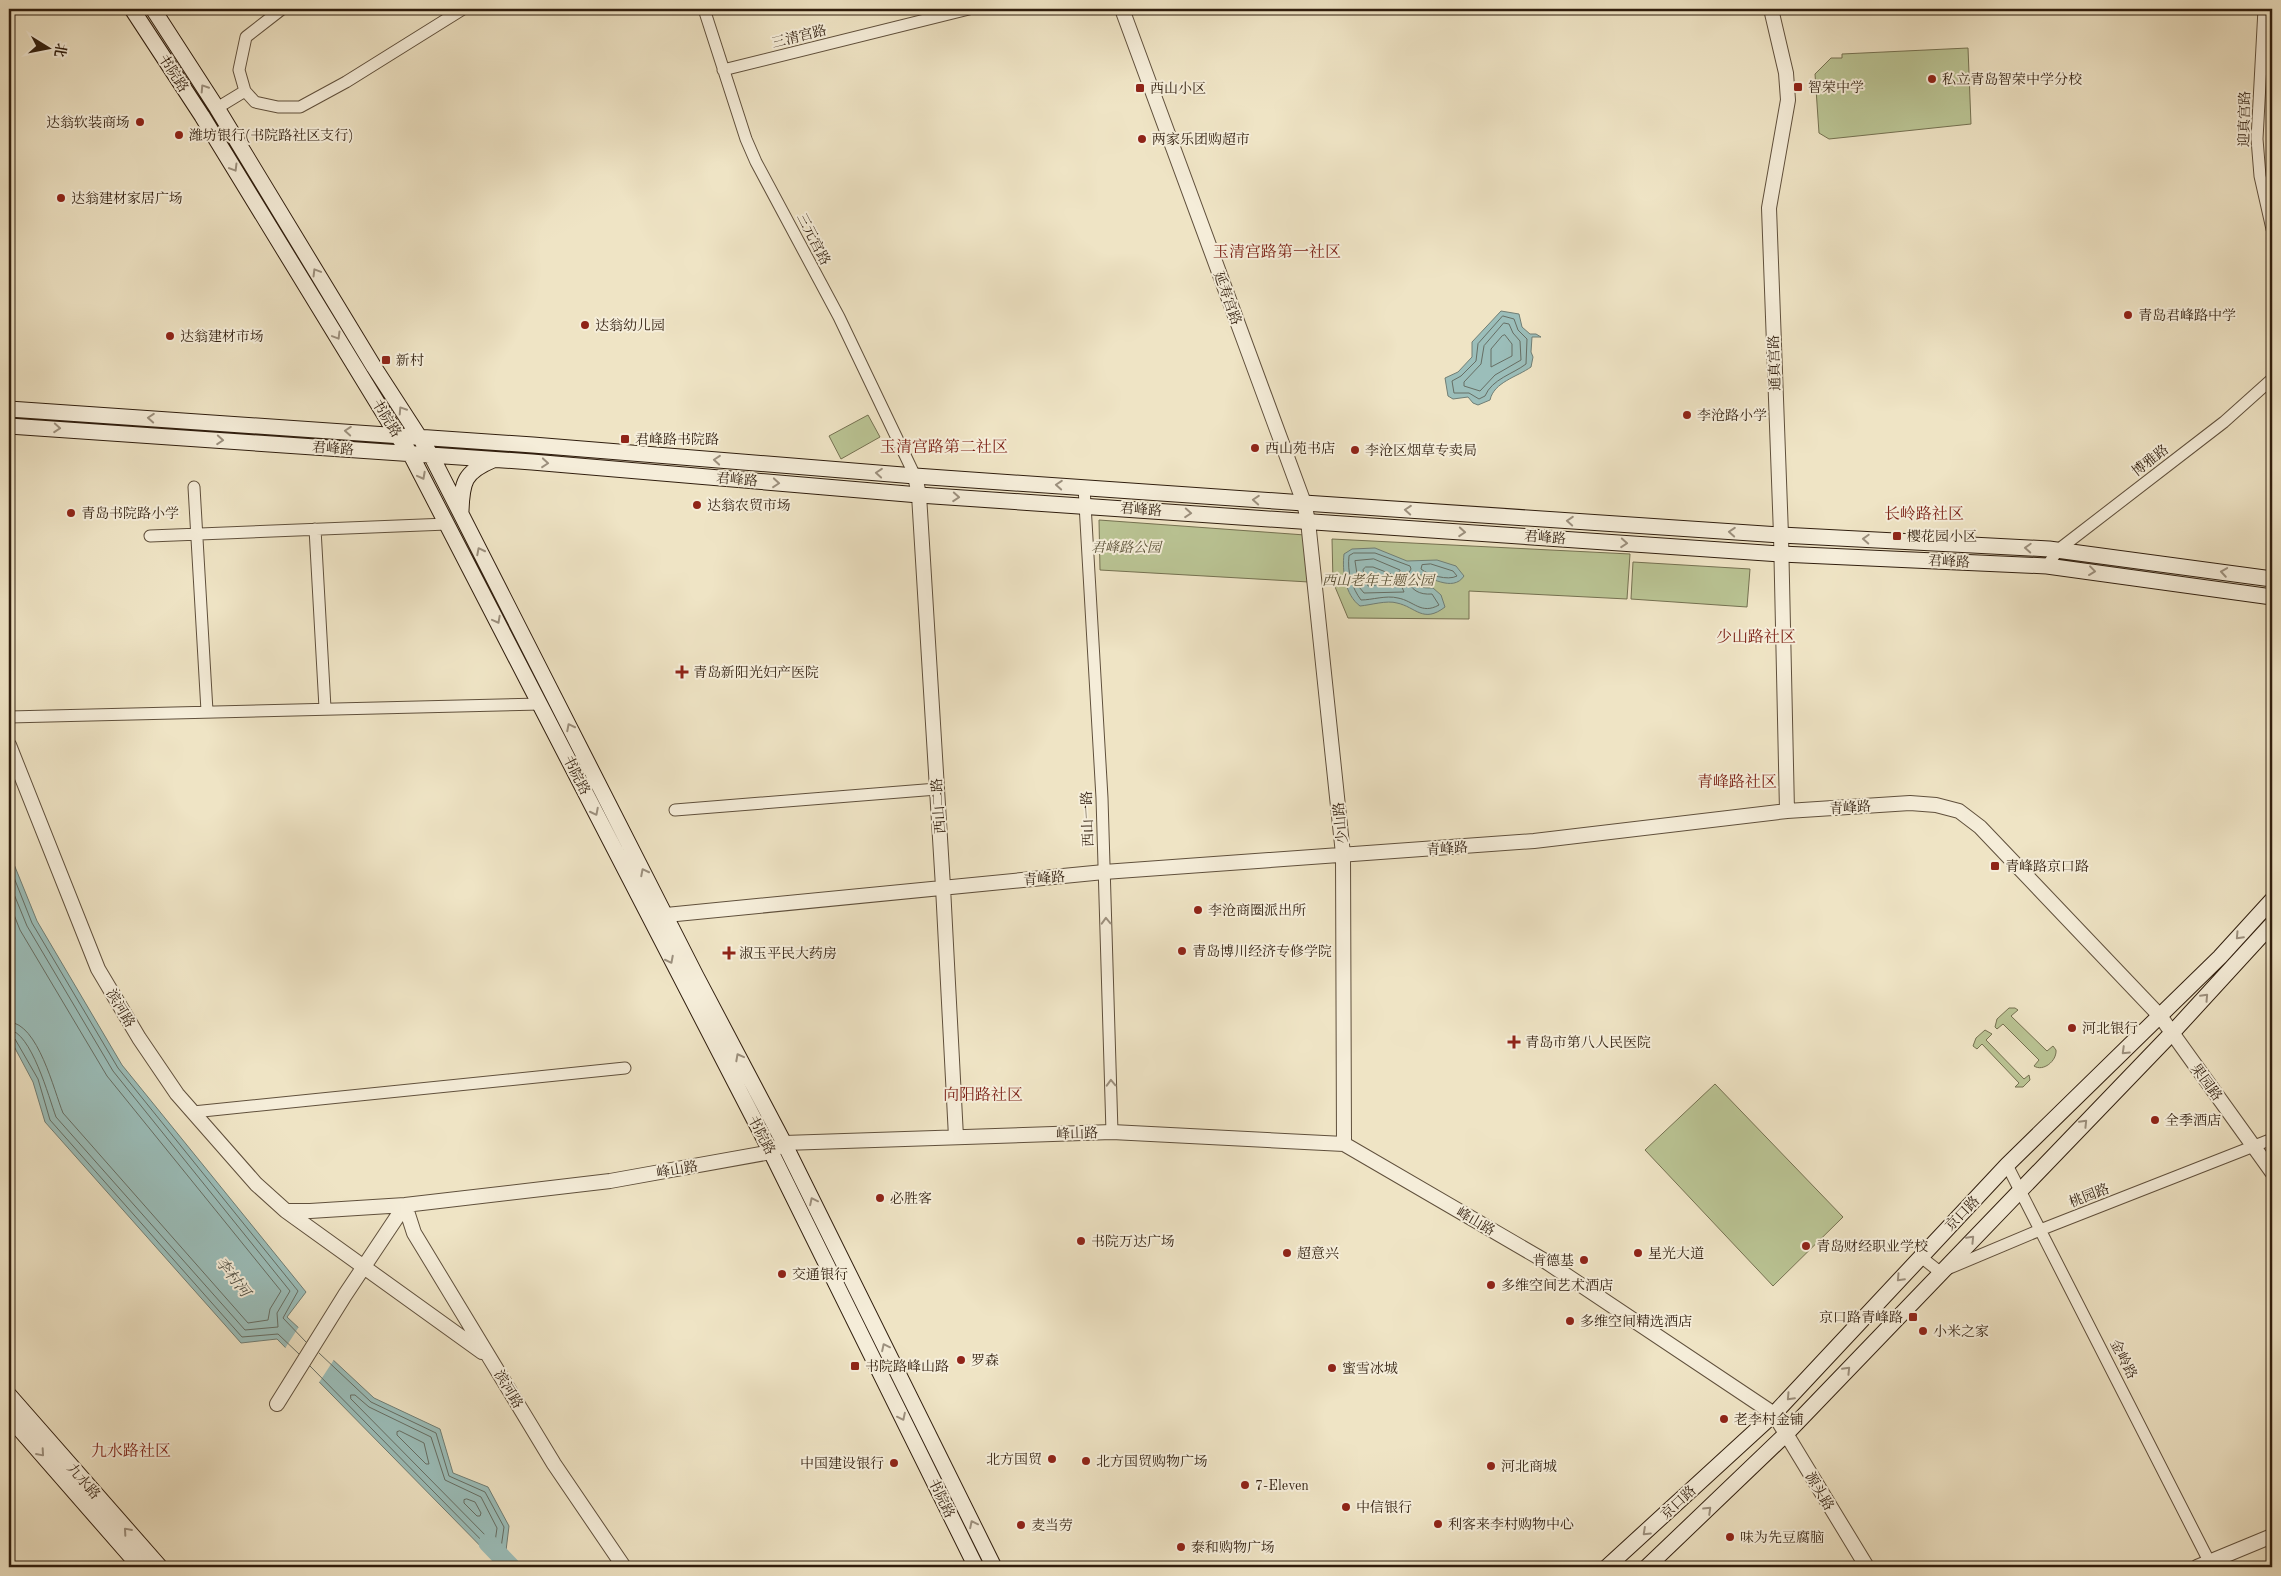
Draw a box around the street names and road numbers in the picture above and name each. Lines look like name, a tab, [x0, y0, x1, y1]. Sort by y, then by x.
street label: 三清宫路	[770, 22, 828, 51]
street label: 书院路	[156, 52, 191, 95]
street label: 迎真宫路	[2237, 91, 2252, 147]
street label: 三元宫路	[794, 211, 833, 268]
street label: 延寿宫路	[1211, 269, 1244, 327]
street label: 通真宫路	[1766, 335, 1783, 391]
street label: 书院路	[369, 396, 404, 440]
street label: 君峰路	[311, 440, 354, 457]
street label: 博雅路	[2129, 442, 2171, 479]
street label: 君峰路	[715, 470, 759, 489]
street label: 君峰路	[1119, 501, 1162, 518]
street label: 君峰路	[1523, 529, 1566, 546]
street label: 君峰路	[1928, 553, 1970, 570]
street label: 书院路	[560, 753, 593, 797]
street label: 西山二路	[929, 778, 948, 834]
street label: 西山一路	[1079, 791, 1096, 847]
street label: 青峰路	[1829, 799, 1872, 816]
street label: 少山路	[1331, 801, 1350, 845]
street label: 青峰路	[1426, 840, 1469, 857]
street label: 青峰路	[1022, 869, 1066, 888]
street label: 滨河路	[103, 986, 138, 1030]
street label: 果园路	[2188, 1061, 2225, 1104]
street label: 书院路	[745, 1113, 778, 1157]
street label: 峰山路	[1056, 1125, 1098, 1142]
street label: 峰山路	[655, 1158, 699, 1181]
street label: 桃园路	[2067, 1181, 2111, 1210]
street label: 京口路	[1942, 1193, 1982, 1234]
street label: 峰山路	[1454, 1204, 1498, 1238]
street label: 金岭路	[2107, 1337, 2140, 1381]
street label: 滨河路	[491, 1367, 526, 1411]
street label: 九水路	[64, 1461, 103, 1502]
street label: 源头路	[1802, 1469, 1837, 1513]
street label: 书院路	[926, 1476, 957, 1520]
street label: 京口路	[1658, 1483, 1699, 1522]

